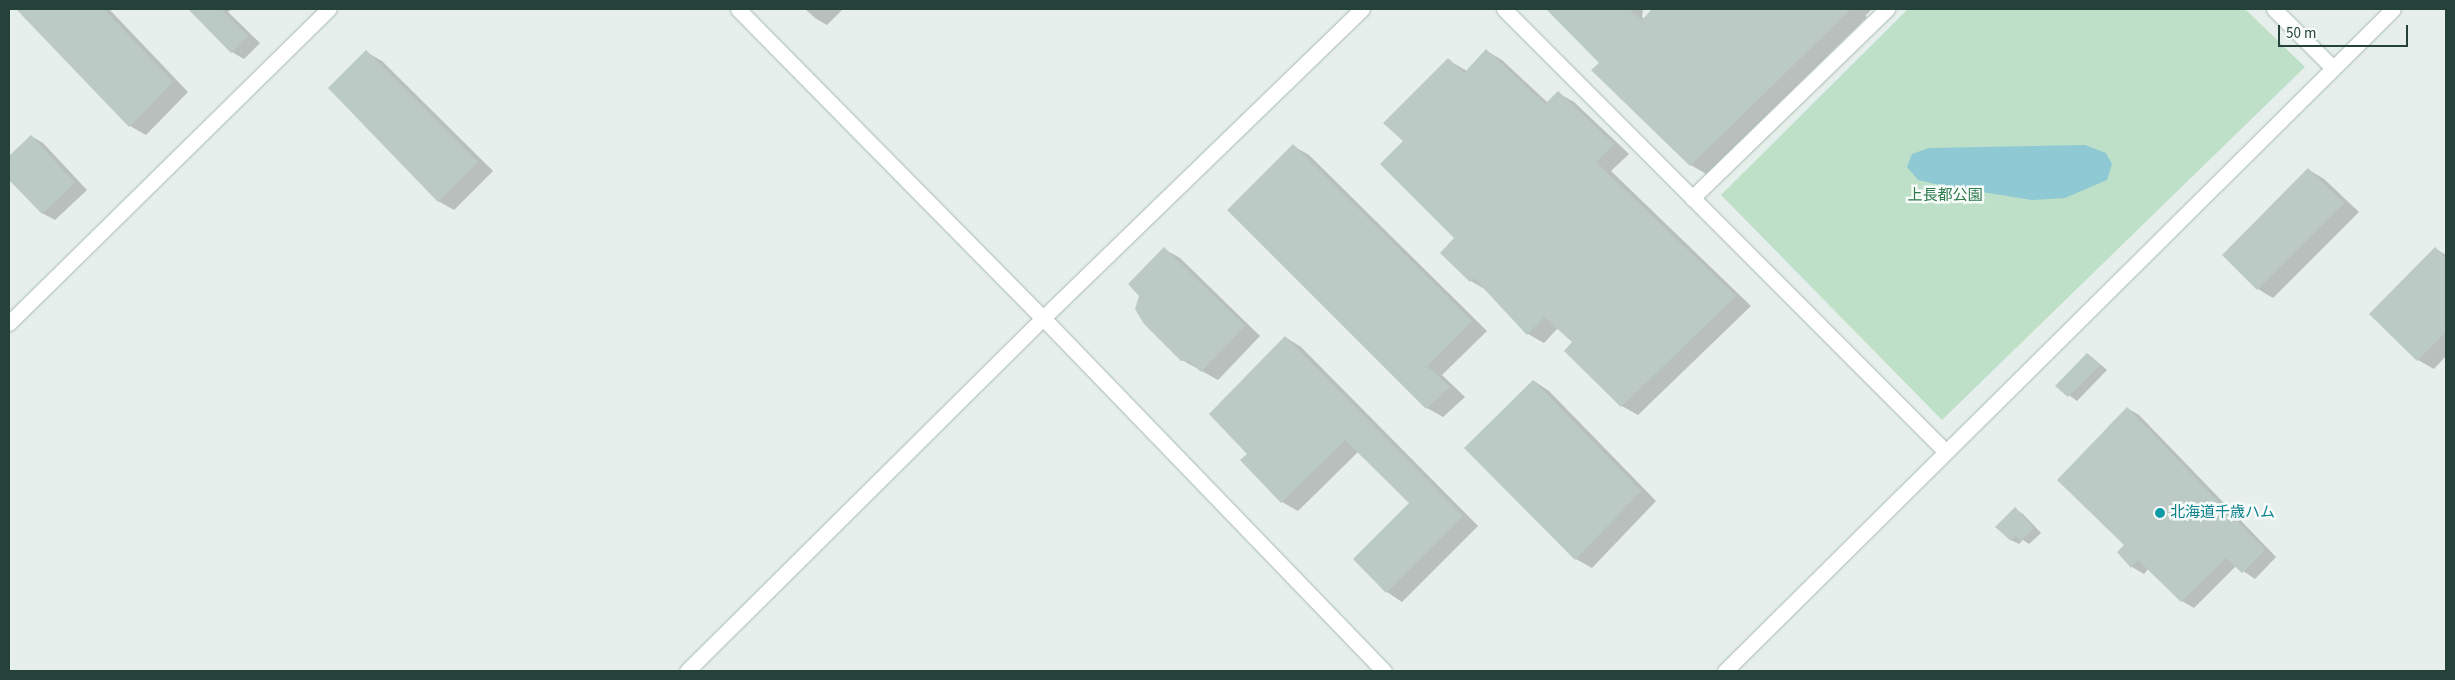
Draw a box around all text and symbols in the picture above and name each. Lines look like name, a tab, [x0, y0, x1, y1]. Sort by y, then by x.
scale bar	[2280, 15, 2410, 47]
text: 50 m	[2286, 23, 2316, 44]
park label: 上長都公園	[1908, 187, 1982, 205]
place label: 北海道千歳ハム	[2170, 504, 2275, 522]
marker: 北海道千歳ハム	[2154, 507, 2166, 519]

